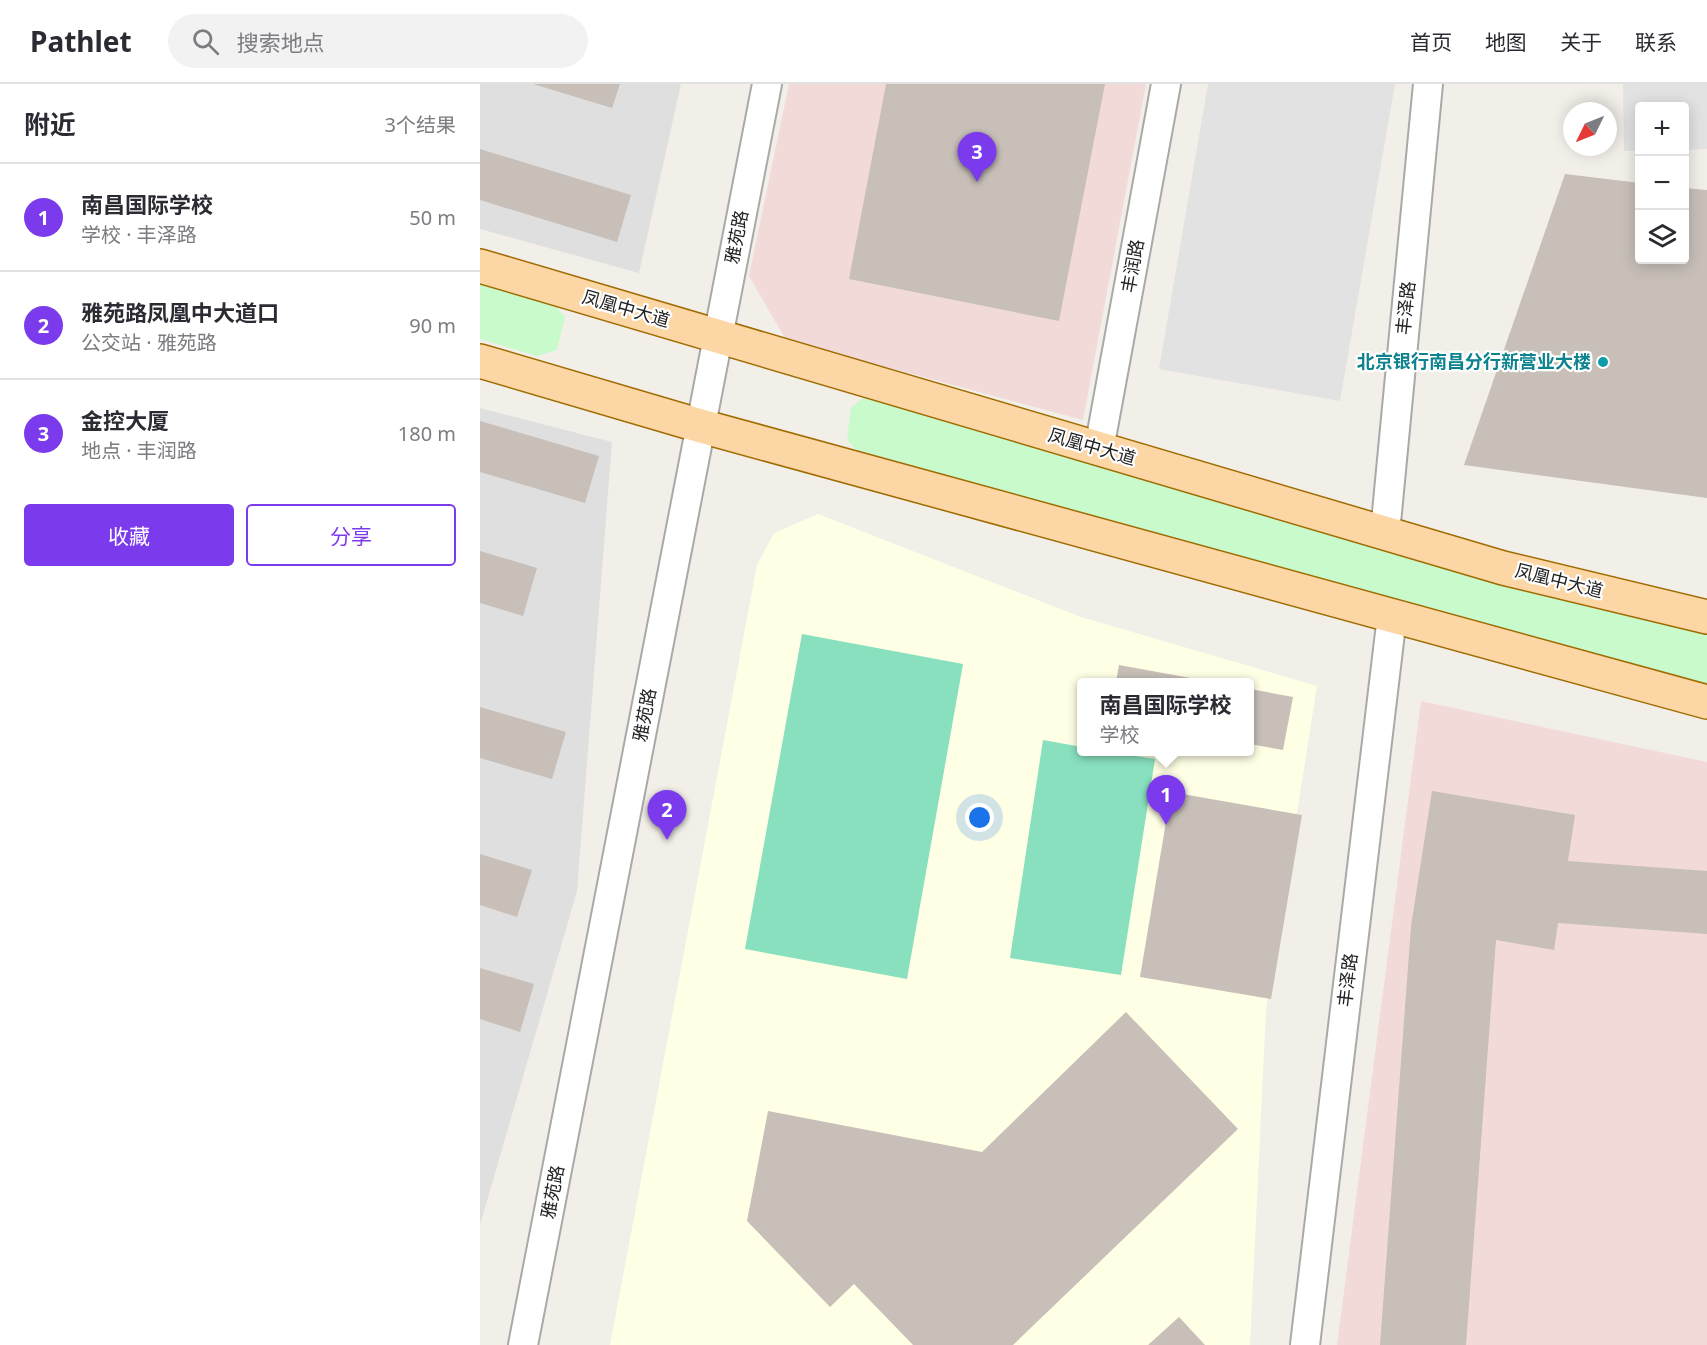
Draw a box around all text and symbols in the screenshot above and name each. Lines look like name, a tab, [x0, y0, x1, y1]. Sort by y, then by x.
search box	[168, 14, 588, 68]
text: Pathlet	[30, 22, 132, 60]
icon: search	[189, 25, 222, 58]
text: 搜索地点	[237, 27, 325, 57]
text: 首页	[1410, 28, 1452, 56]
text: 地图	[1485, 28, 1527, 56]
text: 关于	[1560, 28, 1602, 56]
text: 联系	[1635, 28, 1677, 56]
north arrow	[1563, 102, 1617, 156]
map controls	[1635, 102, 1689, 264]
button: +	[1635, 102, 1689, 156]
text: 附近	[24, 106, 76, 142]
text: 3个结果	[385, 111, 456, 138]
pin: 3	[958, 132, 996, 182]
button: −	[1635, 156, 1689, 210]
text: 南昌国际学校	[81, 189, 213, 219]
text: 1	[38, 204, 49, 231]
text: 50 m	[409, 204, 456, 231]
street label: 雅苑路	[719, 208, 753, 266]
button: layers	[1635, 210, 1689, 264]
text: 学校 · 丰泽路	[81, 221, 197, 248]
street label: 丰润路	[1116, 237, 1149, 294]
street label: 丰泽路	[1390, 280, 1420, 336]
street label: 凤凰中大道	[580, 284, 673, 332]
text: 雅苑路凤凰中大道口	[81, 297, 279, 327]
text: 2	[38, 312, 49, 339]
text: 90 m	[409, 312, 456, 339]
text: 公交站 · 雅苑路	[81, 329, 217, 356]
place label: 北京银行南昌分行新营业大楼	[1357, 349, 1591, 373]
marker: 北京银行南昌分行新营业大楼	[1596, 355, 1610, 369]
text: 金控大厦	[81, 405, 169, 435]
text: 3	[38, 420, 49, 447]
text: 180 m	[398, 420, 456, 447]
street label: 凤凰中大道	[1046, 422, 1139, 470]
text: 地点 · 丰润路	[81, 437, 197, 464]
button: 收藏	[24, 504, 234, 566]
button: 分享	[246, 504, 456, 566]
street label: 凤凰中大道	[1513, 557, 1606, 603]
popup	[1077, 678, 1254, 756]
street label: 雅苑路	[627, 686, 661, 744]
text: 南昌国际学校	[1099, 689, 1232, 719]
text: 学校	[1099, 721, 1139, 748]
pin: 1	[1146, 776, 1186, 825]
pin: 2	[648, 790, 687, 840]
your location	[965, 803, 994, 832]
street label: 丰泽路	[1332, 952, 1362, 1008]
street label: 雅苑路	[535, 1163, 569, 1221]

